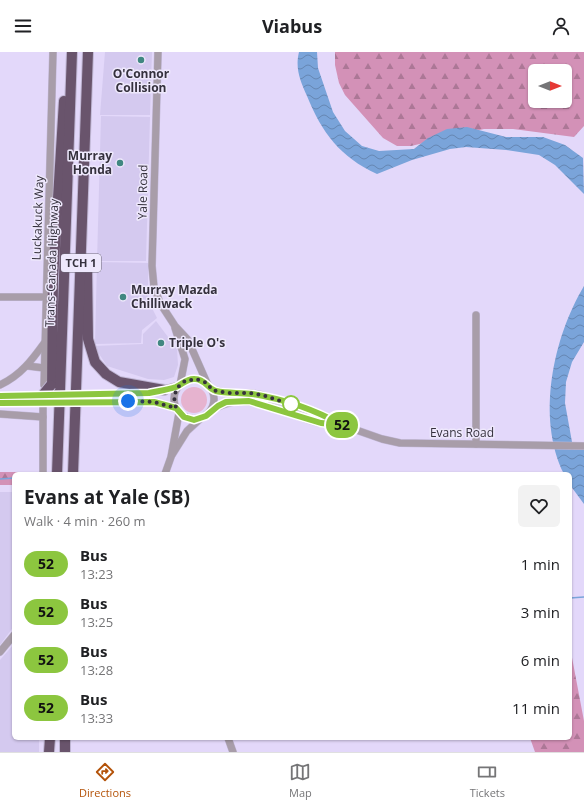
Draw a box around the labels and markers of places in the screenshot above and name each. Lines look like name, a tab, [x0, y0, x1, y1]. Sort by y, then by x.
marker: O'Connor Collision	[136, 55, 146, 65]
place label: O'Connor Collision	[113, 65, 170, 96]
place label: Murray Honda	[68, 147, 112, 178]
marker: Murray Honda	[115, 158, 125, 168]
place label: Murray Mazda Chilliwack	[131, 281, 218, 312]
marker: Murray Mazda Chilliwack	[118, 292, 128, 302]
place label: Triple O's	[169, 334, 225, 351]
marker: Triple O's	[156, 338, 166, 348]
unlabelled marker	[282, 395, 300, 413]

